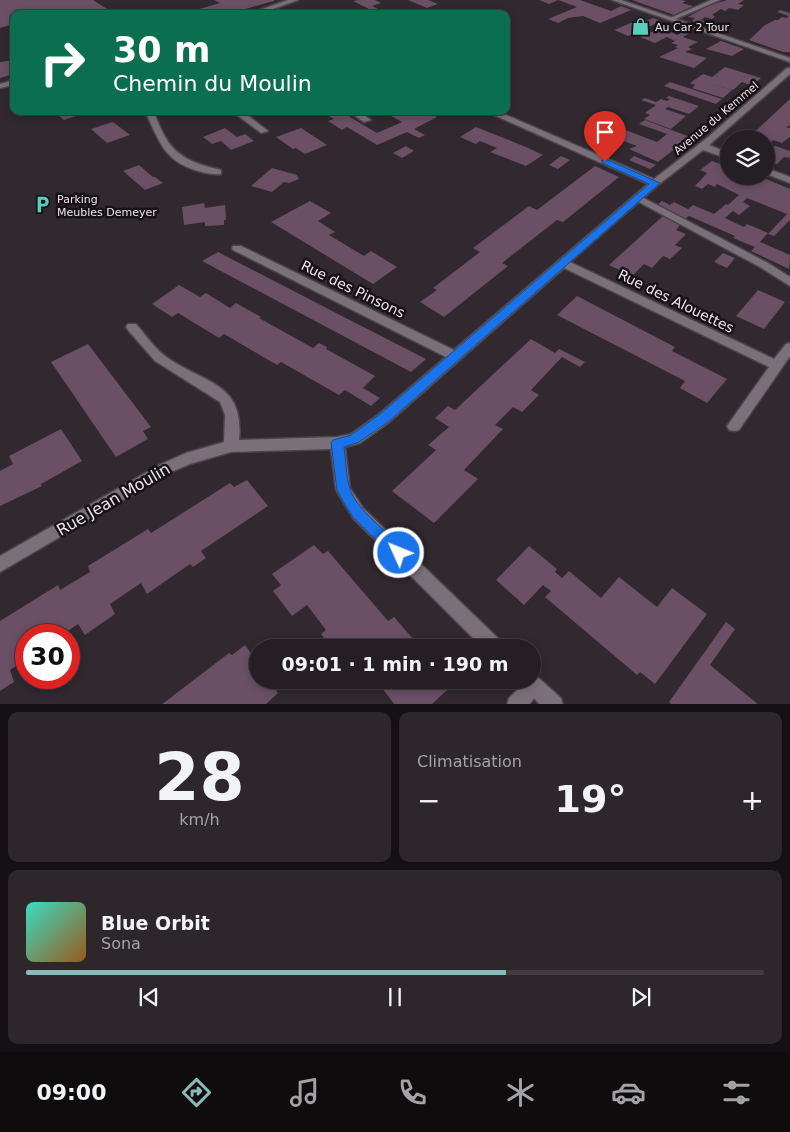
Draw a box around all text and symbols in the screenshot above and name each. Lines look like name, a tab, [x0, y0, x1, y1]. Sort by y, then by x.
shop icon: Au Car 2 Tour	[631, 17, 651, 37]
place label: Au Car 2 Tour	[655, 21, 729, 34]
icon: right	[30, 30, 95, 95]
text: 30 m	[113, 30, 210, 70]
text: Chemin du Moulin	[113, 71, 312, 96]
street label: Avenue du Kemmel	[671, 79, 761, 158]
pin	[584, 111, 626, 162]
icon: arrive	[591, 118, 619, 146]
map controls	[720, 130, 775, 185]
button: layers	[720, 130, 775, 185]
place label: Parking Meubles Demeyer	[57, 193, 157, 219]
parking icon: Parking Meubles Demeyer	[33, 195, 53, 215]
street label: Rue des Pinsons	[299, 257, 407, 321]
street label: Rue des Alouettes	[616, 266, 736, 336]
street label: Rue Jean Moulin	[53, 459, 173, 540]
position arrow	[372, 526, 424, 578]
speed limit sign: 30	[15, 624, 80, 689]
text: 09:01 · 1 min · 190 m	[281, 653, 509, 675]
text: 28	[154, 740, 245, 815]
text: Climatisation	[417, 752, 522, 771]
text: 19°	[555, 777, 626, 821]
text: −	[417, 784, 440, 817]
text: +	[741, 784, 764, 817]
text: km/h	[179, 810, 220, 829]
text: Blue Orbit	[101, 912, 210, 934]
text: Sona	[101, 934, 141, 953]
icon: previous	[135, 983, 163, 1011]
icon: pause	[381, 983, 409, 1011]
icon: next	[627, 983, 655, 1011]
icon: directions	[179, 1075, 214, 1110]
icon: music	[287, 1075, 322, 1110]
icon: phone	[395, 1075, 430, 1110]
icon: climate	[503, 1075, 538, 1110]
icon: car	[611, 1075, 646, 1110]
icon: filters	[719, 1075, 754, 1110]
text: 09:00	[36, 1080, 106, 1105]

